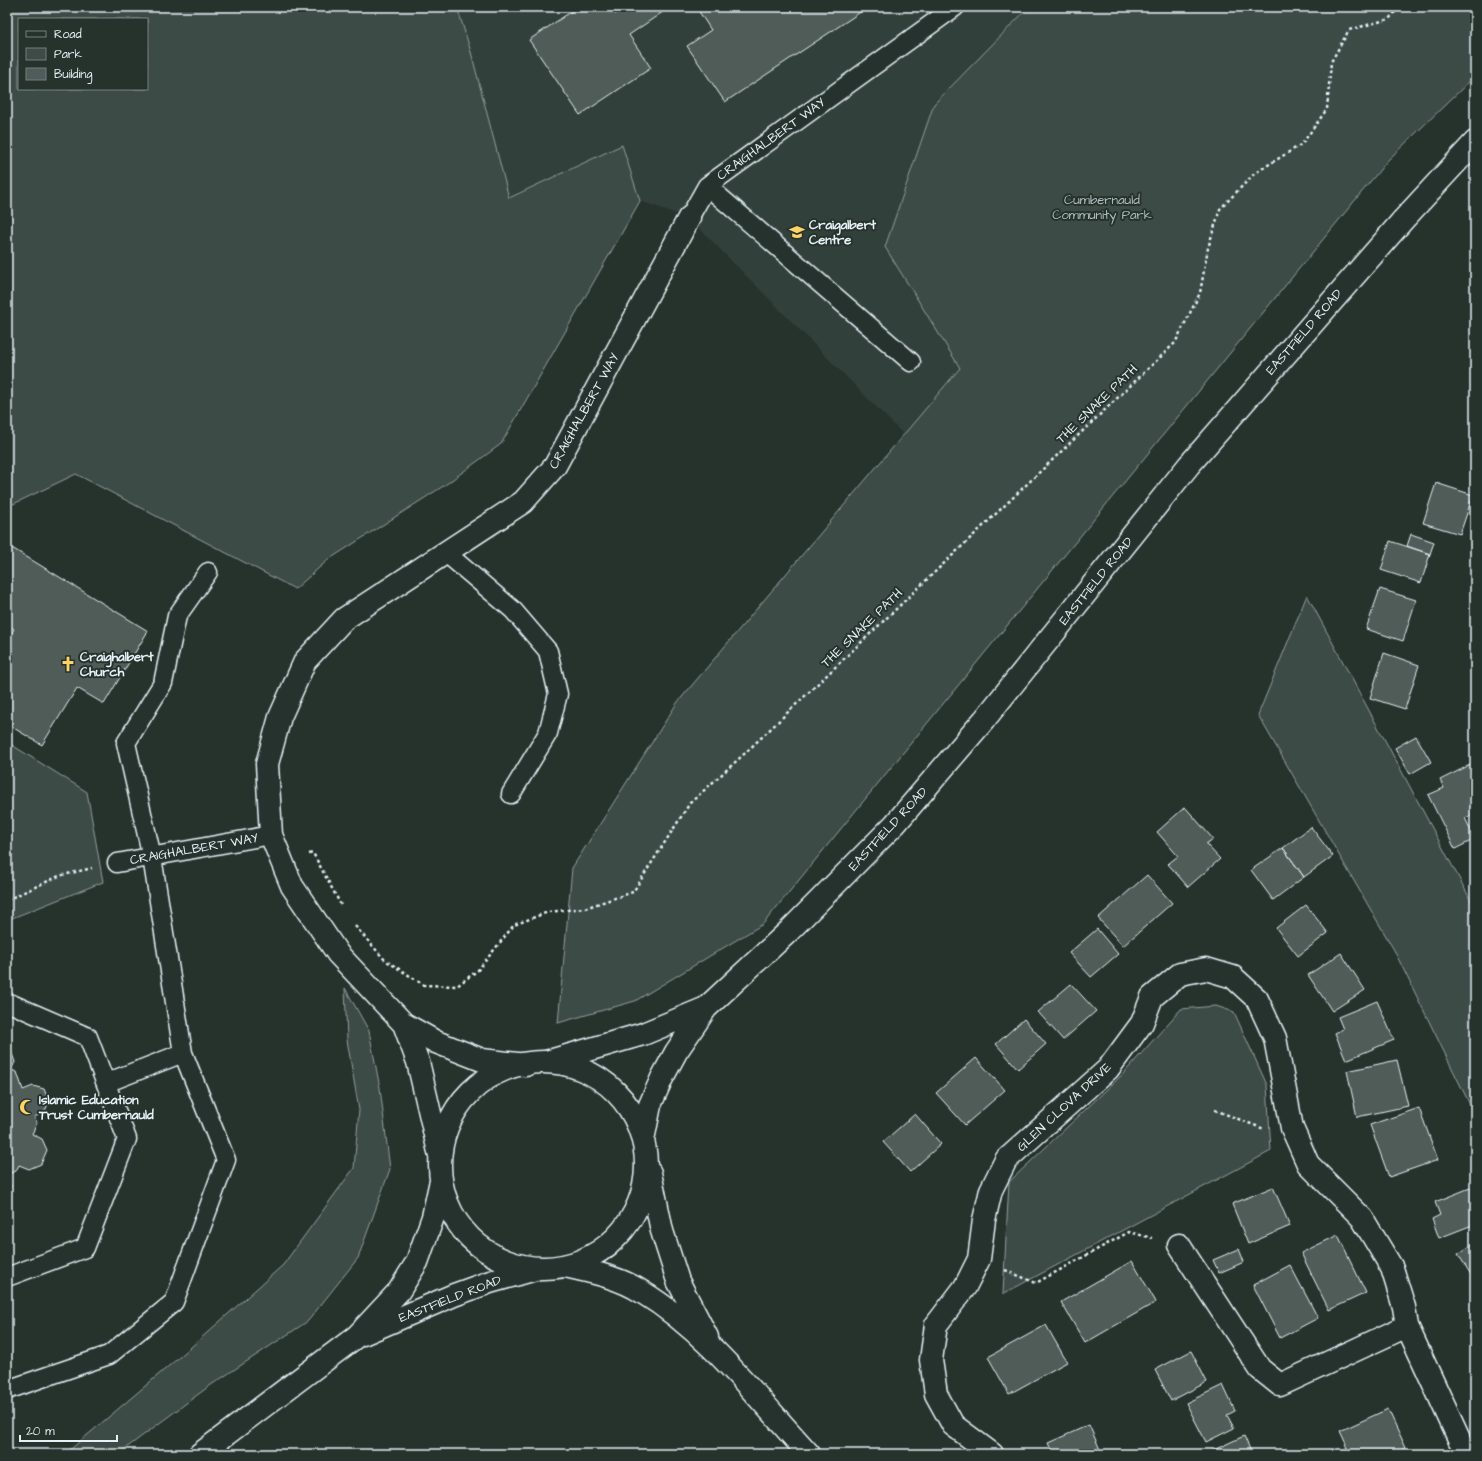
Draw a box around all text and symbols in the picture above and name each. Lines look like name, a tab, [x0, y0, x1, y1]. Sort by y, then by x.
legend	[18, 18, 148, 90]
text: Road	[54, 26, 82, 43]
text: Park	[54, 46, 82, 63]
text: Building	[54, 66, 92, 84]
street label: CRAIGHALBERT WAY	[713, 93, 829, 184]
park label: Cumbernauld Community Park	[1052, 191, 1152, 225]
place label: Craigalbert Centre	[809, 216, 877, 249]
school or university icon: Craigalbert Centre	[788, 223, 806, 241]
street label: EASTFIELD ROAD	[1262, 285, 1347, 379]
street label: CRAIGHALBERT WAY	[545, 350, 623, 472]
street label: THE SNAKE PATH	[1052, 360, 1142, 448]
street label: EASTFIELD ROAD	[1055, 533, 1137, 629]
street label: THE SNAKE PATH	[817, 584, 907, 672]
place label: Craighalbert Church	[80, 648, 154, 681]
church icon: Craighalbert Church	[59, 655, 77, 673]
street label: EASTFIELD ROAD	[844, 783, 932, 875]
street label: CRAIGHALBERT WAY	[128, 829, 260, 869]
street label: GLEN CLOVA DRIVE	[1013, 1058, 1115, 1156]
place label: Islamic Education Trust Cumbernauld	[38, 1091, 154, 1124]
mosque icon: Islamic Education Trust Cumbernauld	[18, 1098, 36, 1116]
street label: EASTFIELD ROAD	[396, 1271, 504, 1327]
scale bar	[20, 1417, 117, 1443]
text: 20 m	[26, 1423, 55, 1440]

